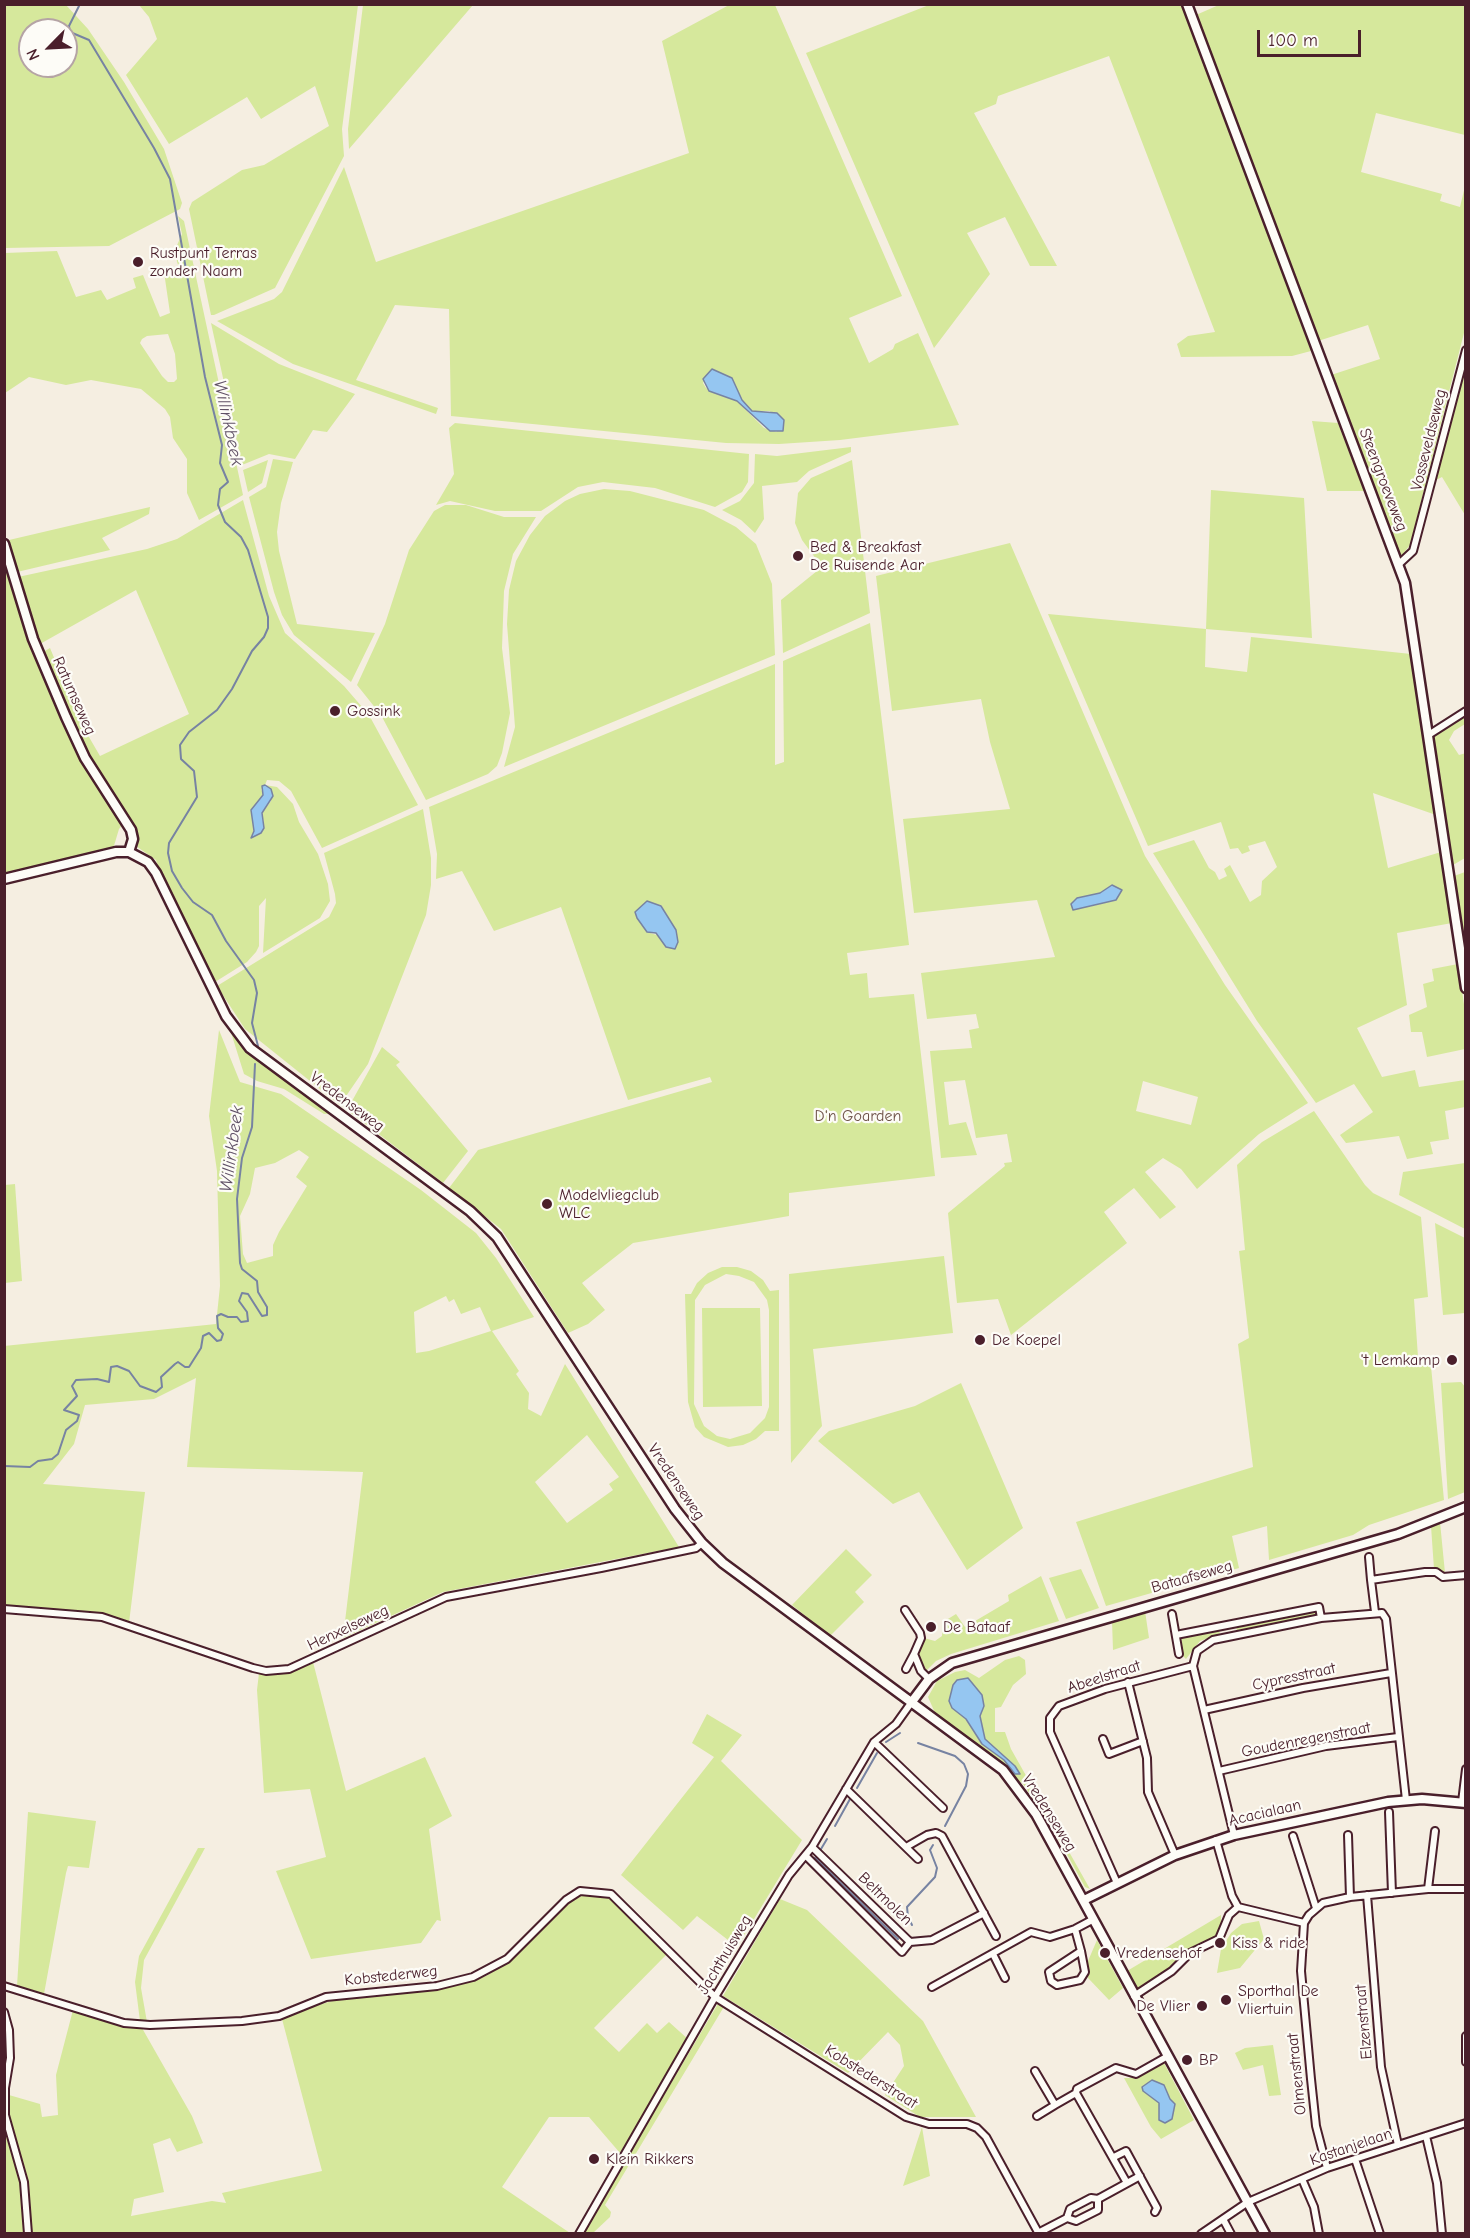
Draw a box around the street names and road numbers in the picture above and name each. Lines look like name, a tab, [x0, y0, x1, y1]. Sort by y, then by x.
street label: Vosseveldseweg	[1407, 387, 1451, 493]
street label: Steengroeveweg	[1355, 426, 1411, 534]
street label: Ratumseweg	[48, 654, 100, 738]
street label: Vredenseweg	[306, 1068, 388, 1136]
street label: Vredenseweg	[643, 1440, 709, 1524]
street label: Bataafseweg	[1149, 1556, 1235, 1598]
street label: Henxelseweg	[304, 1601, 392, 1655]
street label: Abeelstraat	[1065, 1656, 1143, 1698]
street label: Cypresstraat	[1251, 1659, 1337, 1695]
street label: Goudenregenstraat	[1240, 1718, 1372, 1762]
street label: Vredenseweg	[1017, 1770, 1081, 1856]
street label: Acacialaan	[1227, 1795, 1303, 1831]
street label: Beltmolen	[854, 1868, 916, 1930]
street label: Jachthuisweg	[694, 1912, 756, 1998]
street label: Kobstederweg	[344, 1962, 438, 1990]
street label: Elzenstraat	[1351, 1984, 1377, 2060]
street label: Olmenstraat	[1283, 2032, 1311, 2116]
street label: Kobstederstraat	[821, 2041, 921, 2113]
street label: Kastanjelaan	[1307, 2124, 1395, 2170]

